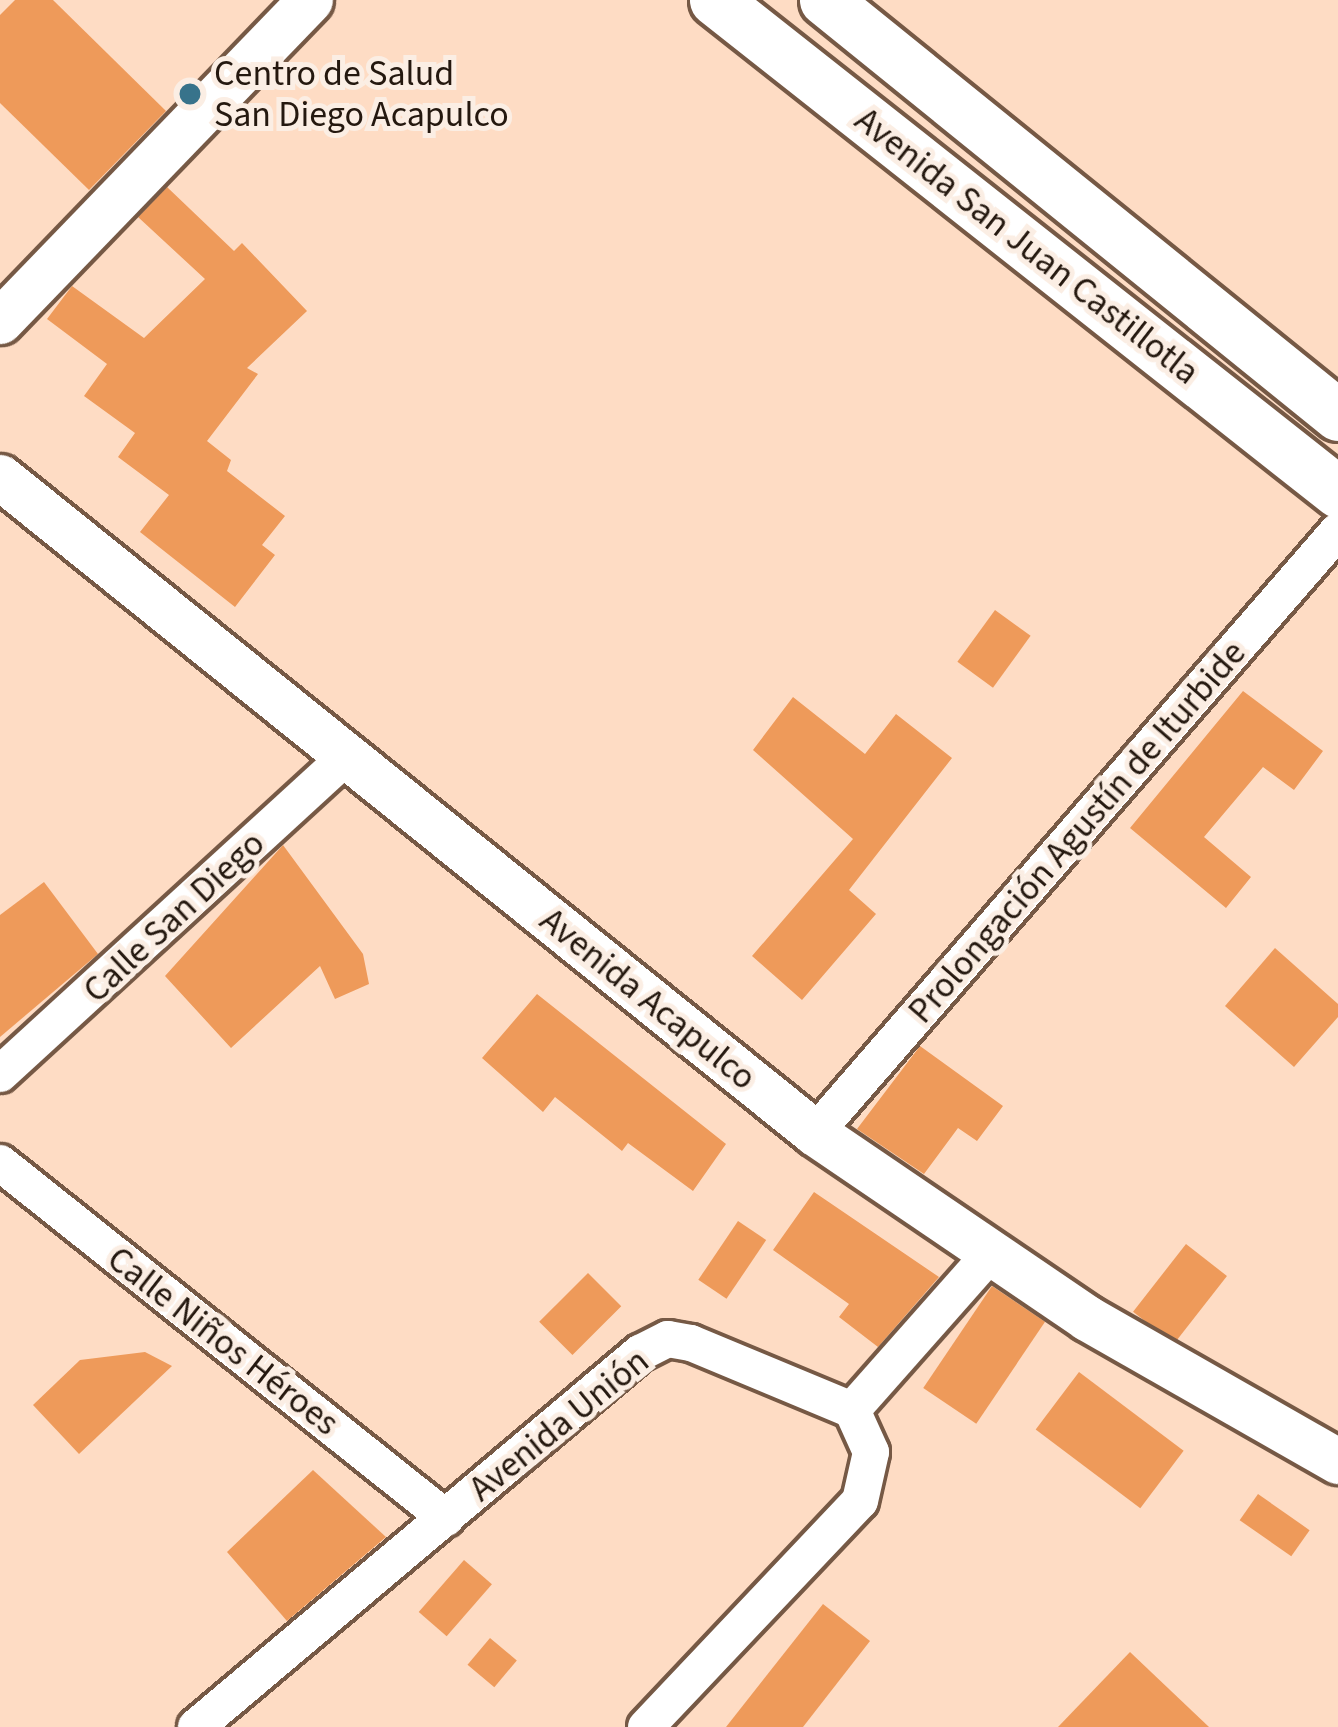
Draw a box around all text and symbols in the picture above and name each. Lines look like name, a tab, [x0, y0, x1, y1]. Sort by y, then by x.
place label: Centro de Salud San Diego Acapulco	[214, 51, 509, 136]
marker: Centro de Salud San Diego Acapulco	[177, 81, 203, 107]
street label: Avenida San Juan Castillotla	[846, 98, 1208, 394]
street label: Prolongación Agustín de Iturbide	[899, 632, 1255, 1032]
street label: Calle San Diego	[74, 822, 274, 1012]
street label: Avenida Acapulco	[531, 899, 765, 1099]
street label: Calle Niños Héroes	[99, 1237, 347, 1445]
street label: Avenida Unión	[460, 1339, 658, 1511]

